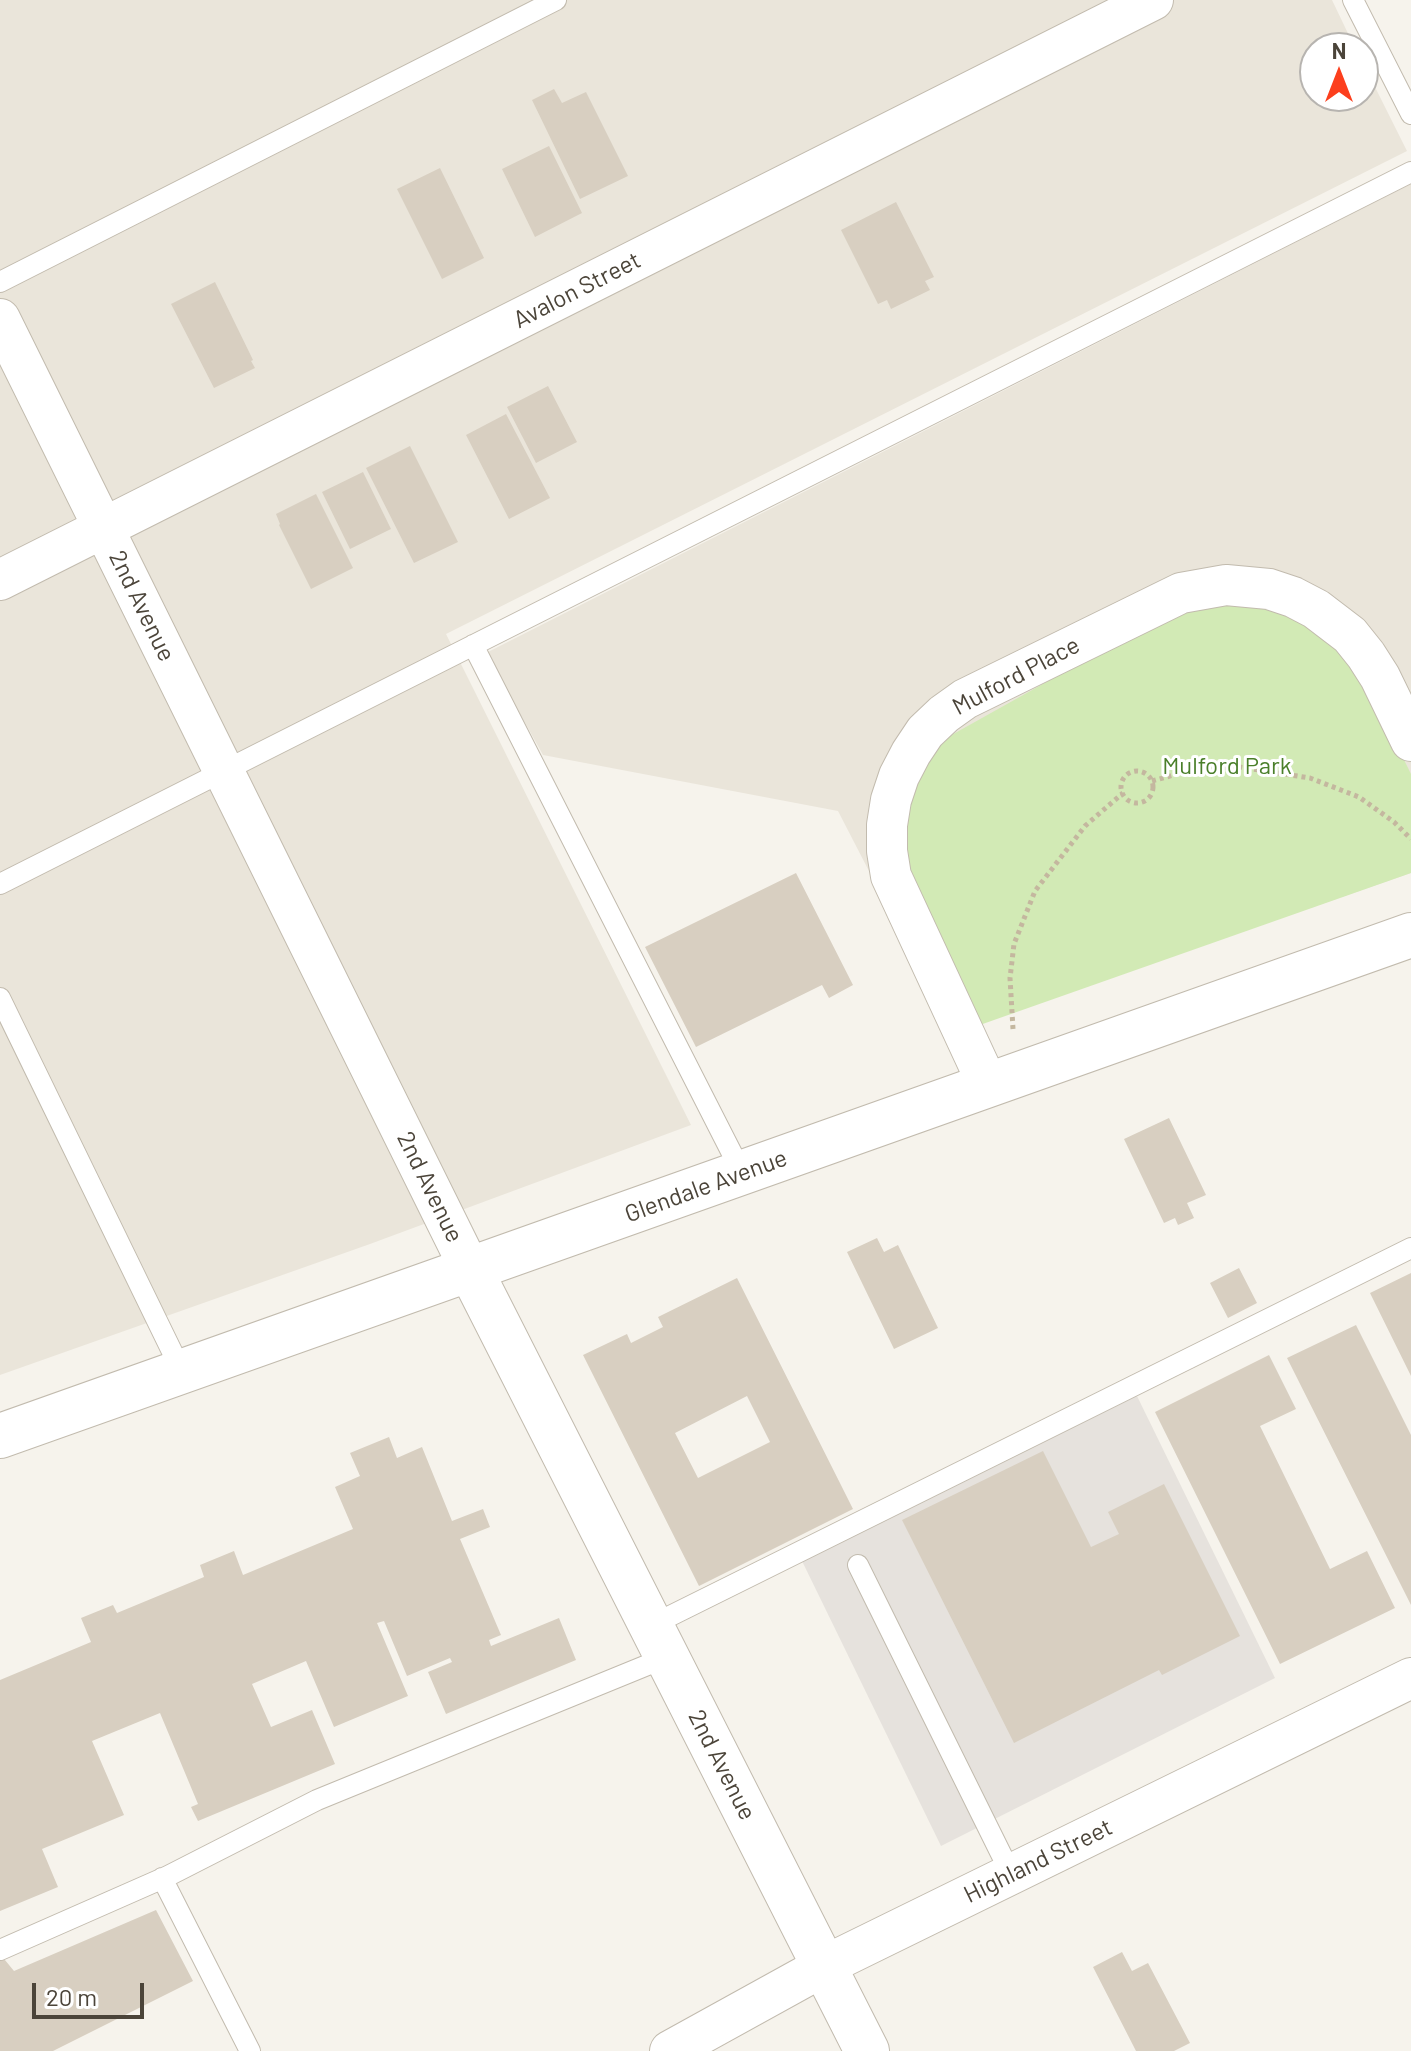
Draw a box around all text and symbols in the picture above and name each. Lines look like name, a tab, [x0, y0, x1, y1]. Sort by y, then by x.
north arrow	[1299, 32, 1379, 112]
text: N	[1332, 37, 1346, 63]
street label: Avalon Street	[508, 246, 646, 334]
street label: 2nd Avenue	[103, 546, 181, 666]
street label: Mulford Place	[948, 630, 1084, 722]
park label: Mulford Park	[1162, 752, 1292, 780]
street label: 2nd Avenue	[391, 1127, 469, 1247]
street label: Glendale Avenue	[621, 1143, 791, 1229]
street label: 2nd Avenue	[682, 1705, 762, 1825]
street label: Highland Street	[959, 1813, 1117, 1909]
scale bar	[36, 1967, 148, 2017]
text: 20 m	[46, 1982, 97, 2011]

